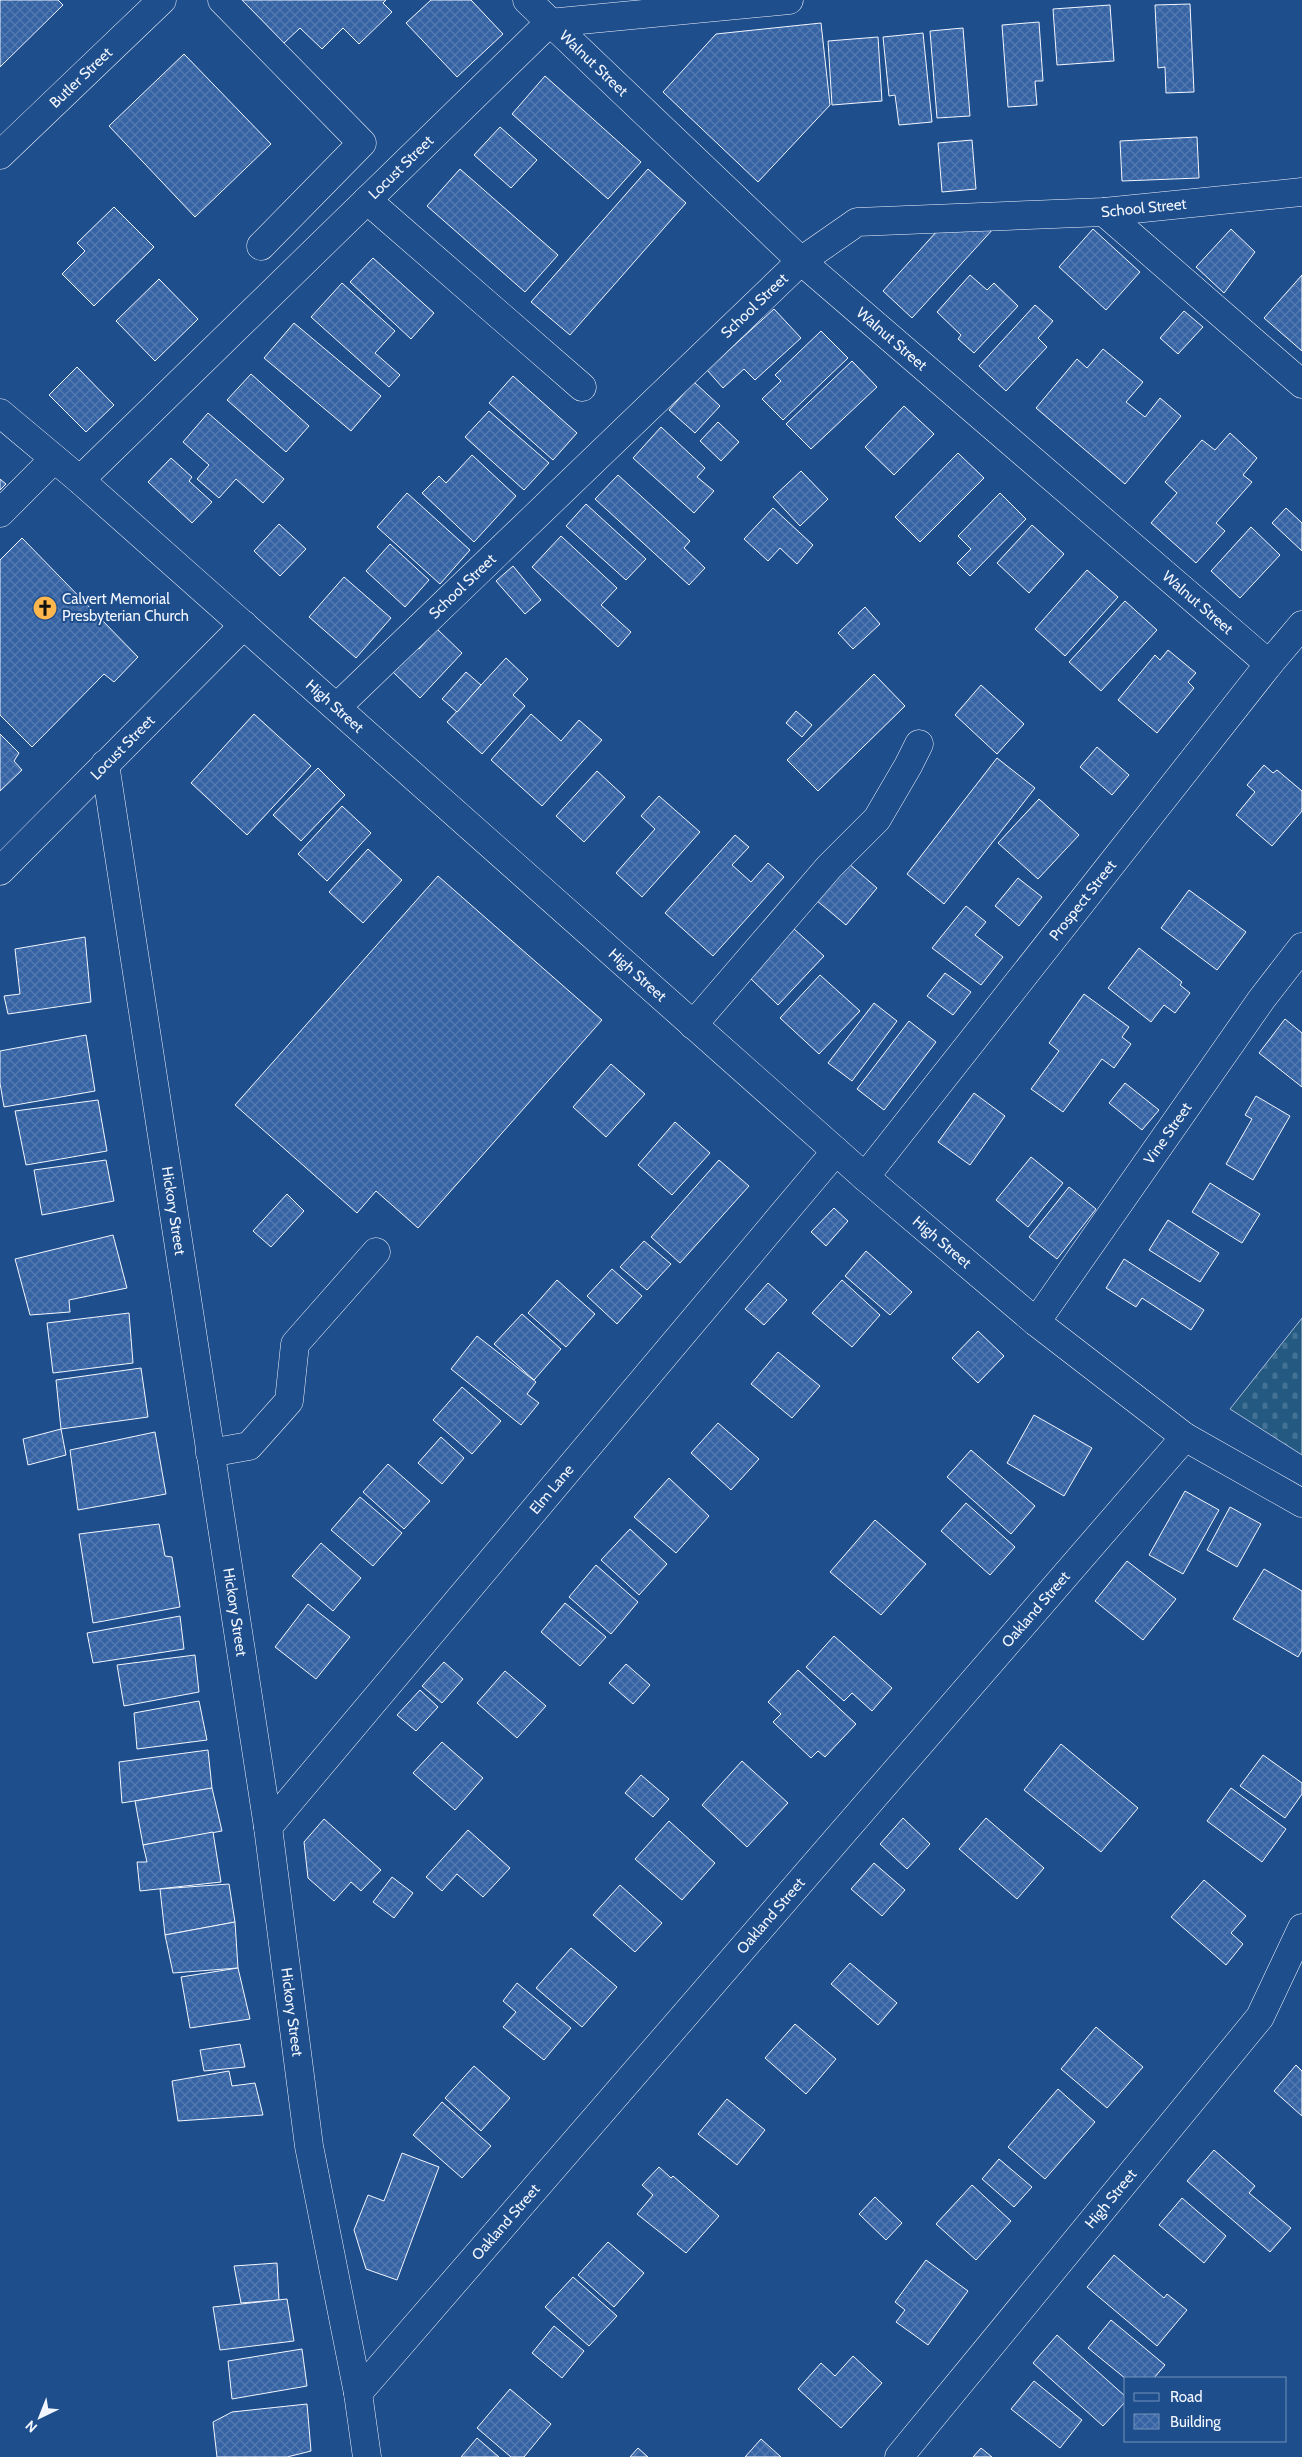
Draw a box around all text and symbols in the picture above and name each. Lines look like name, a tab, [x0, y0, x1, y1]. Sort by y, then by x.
street label: Walnut Street	[556, 27, 632, 100]
street label: Butler Street	[46, 44, 116, 112]
street label: Locust Street	[365, 132, 437, 203]
street label: School Street	[1100, 195, 1187, 221]
street label: School Street	[717, 270, 792, 342]
street label: Walnut Street	[853, 304, 931, 374]
street label: School Street	[425, 550, 500, 623]
street label: Walnut Street	[1159, 567, 1237, 638]
place label: Calvert Memorial Presbyterian Church	[62, 590, 189, 625]
church icon: Calvert Memorial Presbyterian Church	[32, 595, 58, 621]
street label: High Street	[302, 676, 367, 737]
street label: Locust Street	[87, 711, 158, 783]
street label: Prospect Street	[1046, 857, 1120, 944]
street label: High Street	[605, 945, 670, 1005]
street label: Vine Street	[1140, 1099, 1195, 1168]
street label: Hickory Street	[158, 1165, 189, 1256]
street label: High Street	[909, 1212, 975, 1272]
street label: Elm Lane	[526, 1461, 578, 1518]
street label: Hickory Street	[219, 1567, 251, 1658]
street label: Oakland Street	[998, 1568, 1074, 1651]
street label: Oakland Street	[733, 1874, 809, 1958]
street label: Hickory Street	[277, 1967, 306, 2058]
street label: High Street	[1081, 2166, 1140, 2232]
street label: Oakland Street	[468, 2180, 544, 2264]
legend	[1124, 2377, 1287, 2442]
text: Road	[1170, 2388, 1203, 2406]
north arrow	[15, 2392, 65, 2442]
text: Building	[1170, 2413, 1221, 2431]
text: N	[21, 2417, 41, 2436]

